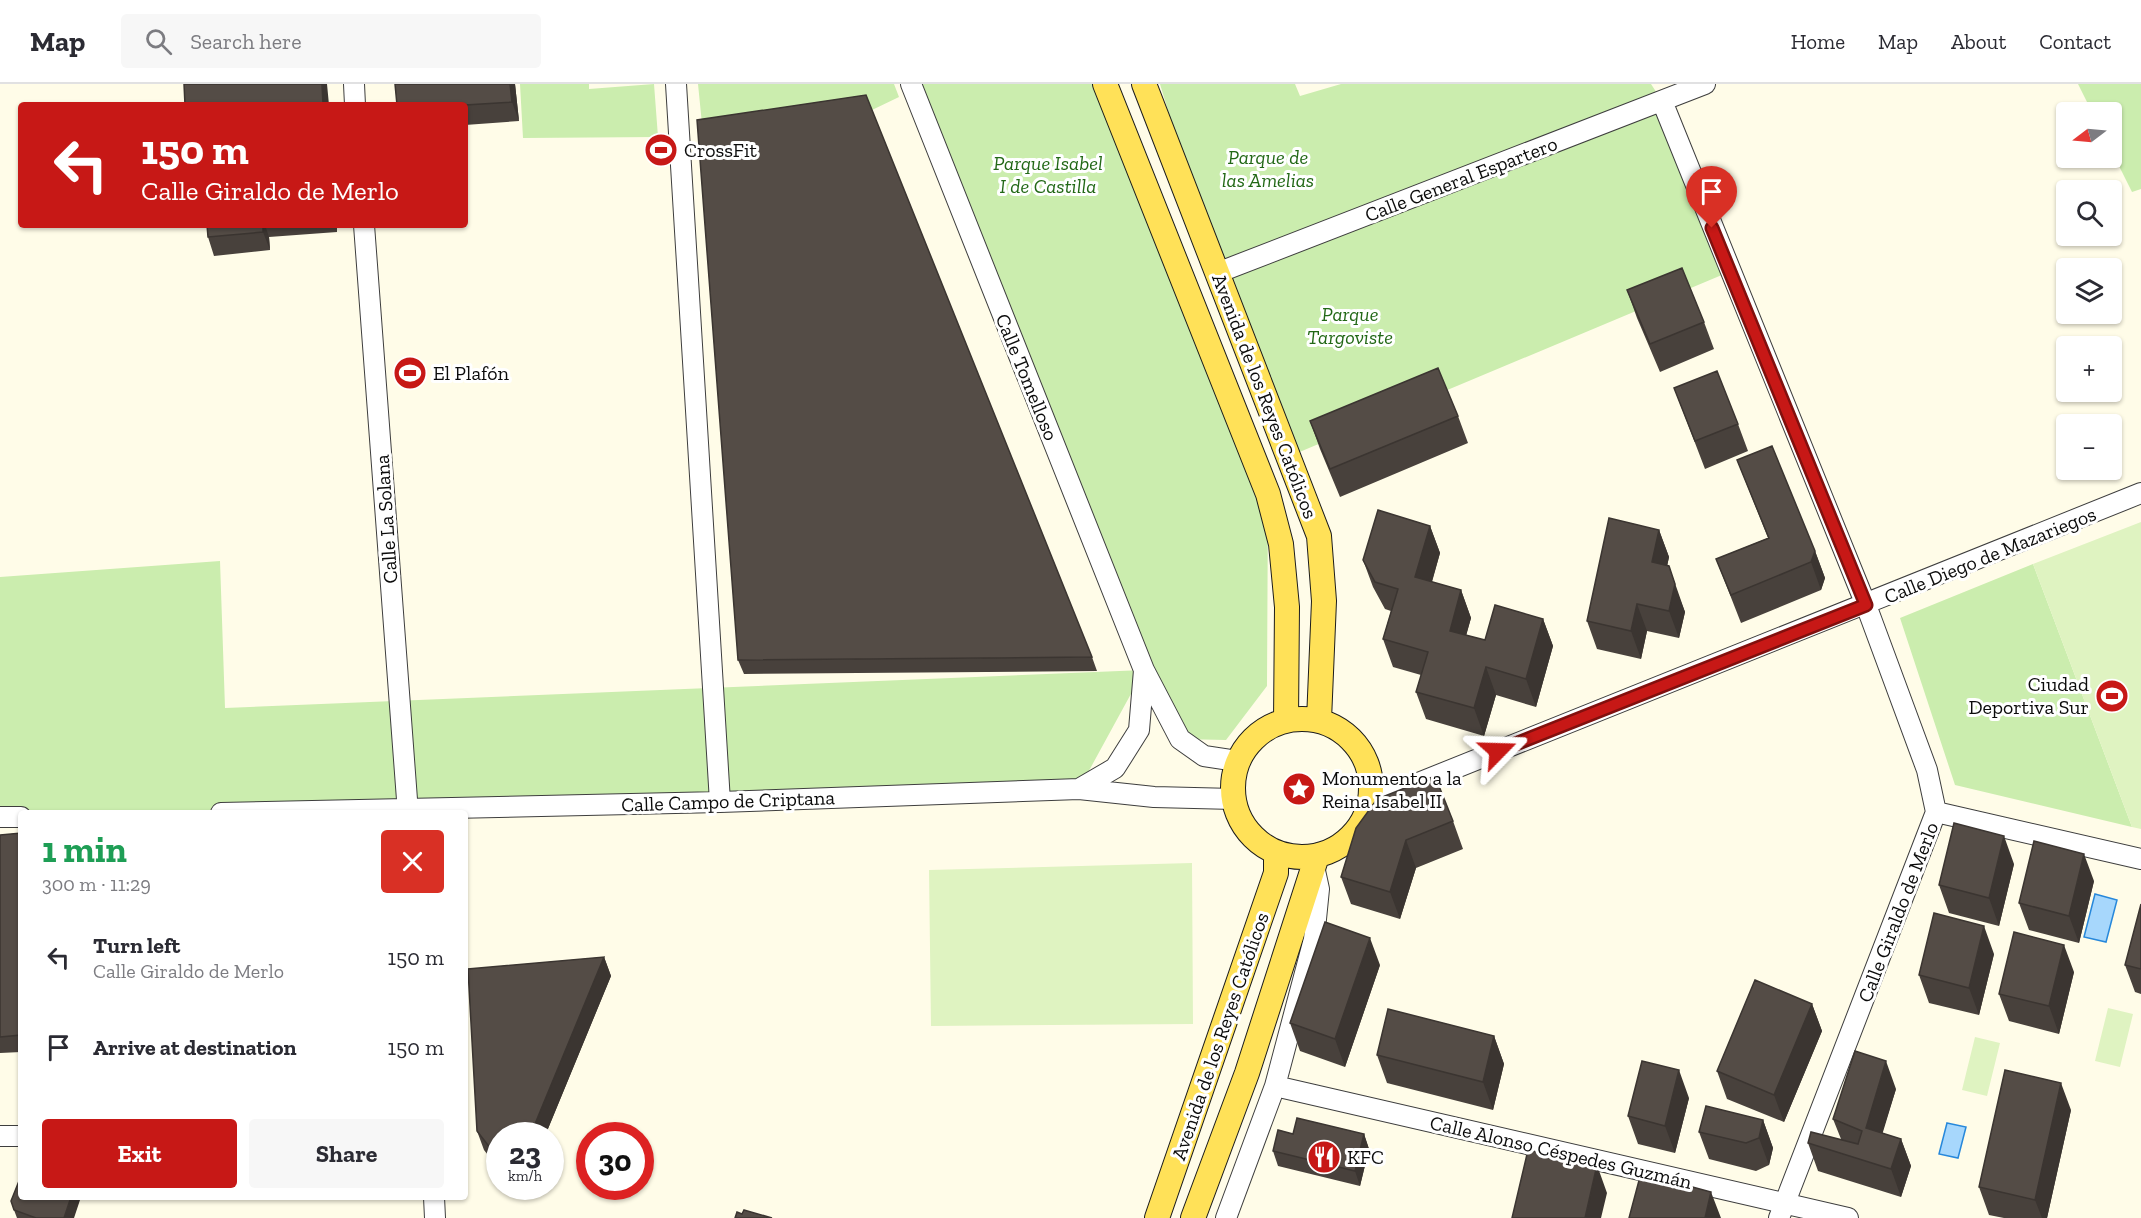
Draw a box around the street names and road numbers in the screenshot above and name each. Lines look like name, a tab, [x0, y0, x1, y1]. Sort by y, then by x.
street label: Calle General Espartero	[1361, 131, 1561, 227]
street label: Avenida de los Reyes Católicos	[1207, 270, 1323, 522]
street label: Calle Tomelloso	[991, 310, 1063, 444]
street label: Calle La Solana	[369, 453, 402, 584]
street label: Calle Diego de Mazariegos	[1881, 501, 2099, 609]
street label: Calle Campo de Criptana	[621, 785, 836, 817]
street label: Calle Giraldo de Merlo	[1853, 818, 1943, 1006]
street label: Avenida de los Reyes Católicos	[1166, 909, 1274, 1163]
street label: Calle Alonso Céspedes Guzmán	[1428, 1110, 1695, 1194]

